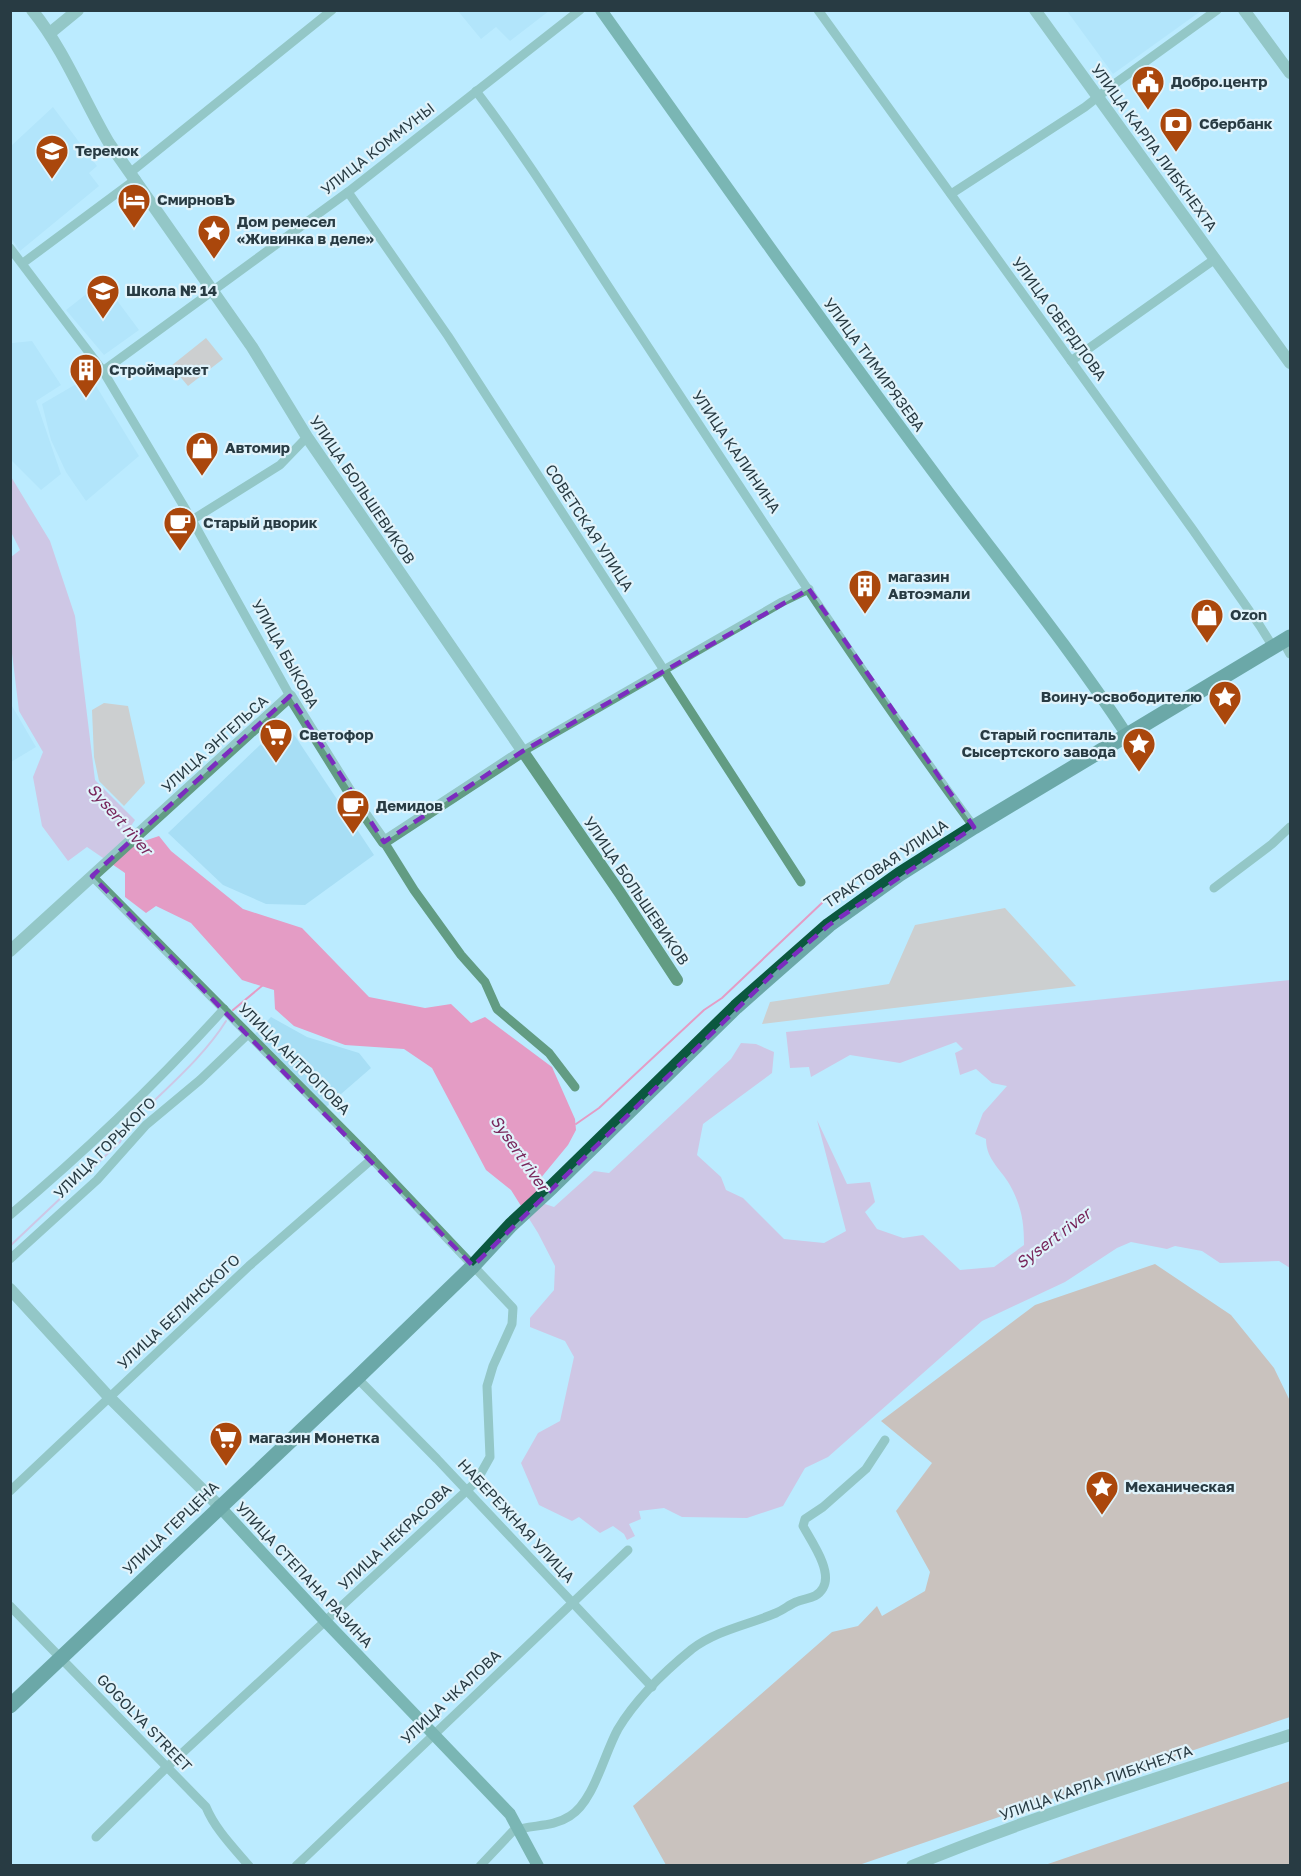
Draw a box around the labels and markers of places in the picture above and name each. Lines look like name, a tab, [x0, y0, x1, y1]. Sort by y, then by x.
public building icon: Добро.центр	[1130, 64, 1166, 111]
place label: Добро.центр	[1171, 72, 1268, 90]
bank icon: Сбербанк	[1158, 106, 1194, 153]
place label: Сбербанк	[1199, 114, 1273, 132]
school or university icon: Теремок	[34, 133, 70, 180]
place label: Теремок	[75, 141, 139, 159]
hotel icon: СмирновЪ	[116, 182, 152, 229]
place label: СмирновЪ	[157, 190, 235, 208]
place label: Дом ремесел «Живинка в деле»	[237, 212, 374, 247]
place icon: Дом ремесел «Живинка в деле»	[196, 213, 232, 260]
school or university icon: Школа № 14	[85, 273, 121, 320]
place label: Школа № 14	[126, 281, 217, 299]
building icon: Строймаркет	[68, 352, 104, 399]
place label: Строймаркет	[109, 360, 209, 378]
shop icon: Автомир	[184, 430, 220, 477]
place label: Автомир	[225, 438, 290, 456]
cafe icon: Старый дворик	[162, 505, 198, 552]
place label: Старый дворик	[203, 513, 318, 531]
place label: магазин Автоэмали	[888, 567, 970, 602]
building icon: магазин Автоэмали	[847, 568, 883, 615]
shop icon: Ozon	[1189, 597, 1225, 644]
place label: Ozon	[1230, 605, 1267, 623]
place icon: Воину-освободителю	[1207, 679, 1243, 726]
place label: Воину-освободителю	[1041, 687, 1202, 705]
supermarket icon: Светофор	[258, 717, 294, 764]
place label: Светофор	[299, 725, 373, 743]
place label: Старый госпиталь Сысертского завода	[961, 725, 1116, 760]
place icon: Старый госпиталь Сысертского завода	[1121, 726, 1157, 773]
cafe icon: Демидов	[335, 788, 371, 835]
place label: Демидов	[376, 796, 443, 814]
supermarket icon: магазин Монетка	[208, 1420, 244, 1467]
place label: магазин Монетка	[249, 1428, 380, 1446]
place icon: Механическая	[1084, 1469, 1120, 1516]
place label: Механическая	[1125, 1477, 1235, 1495]

